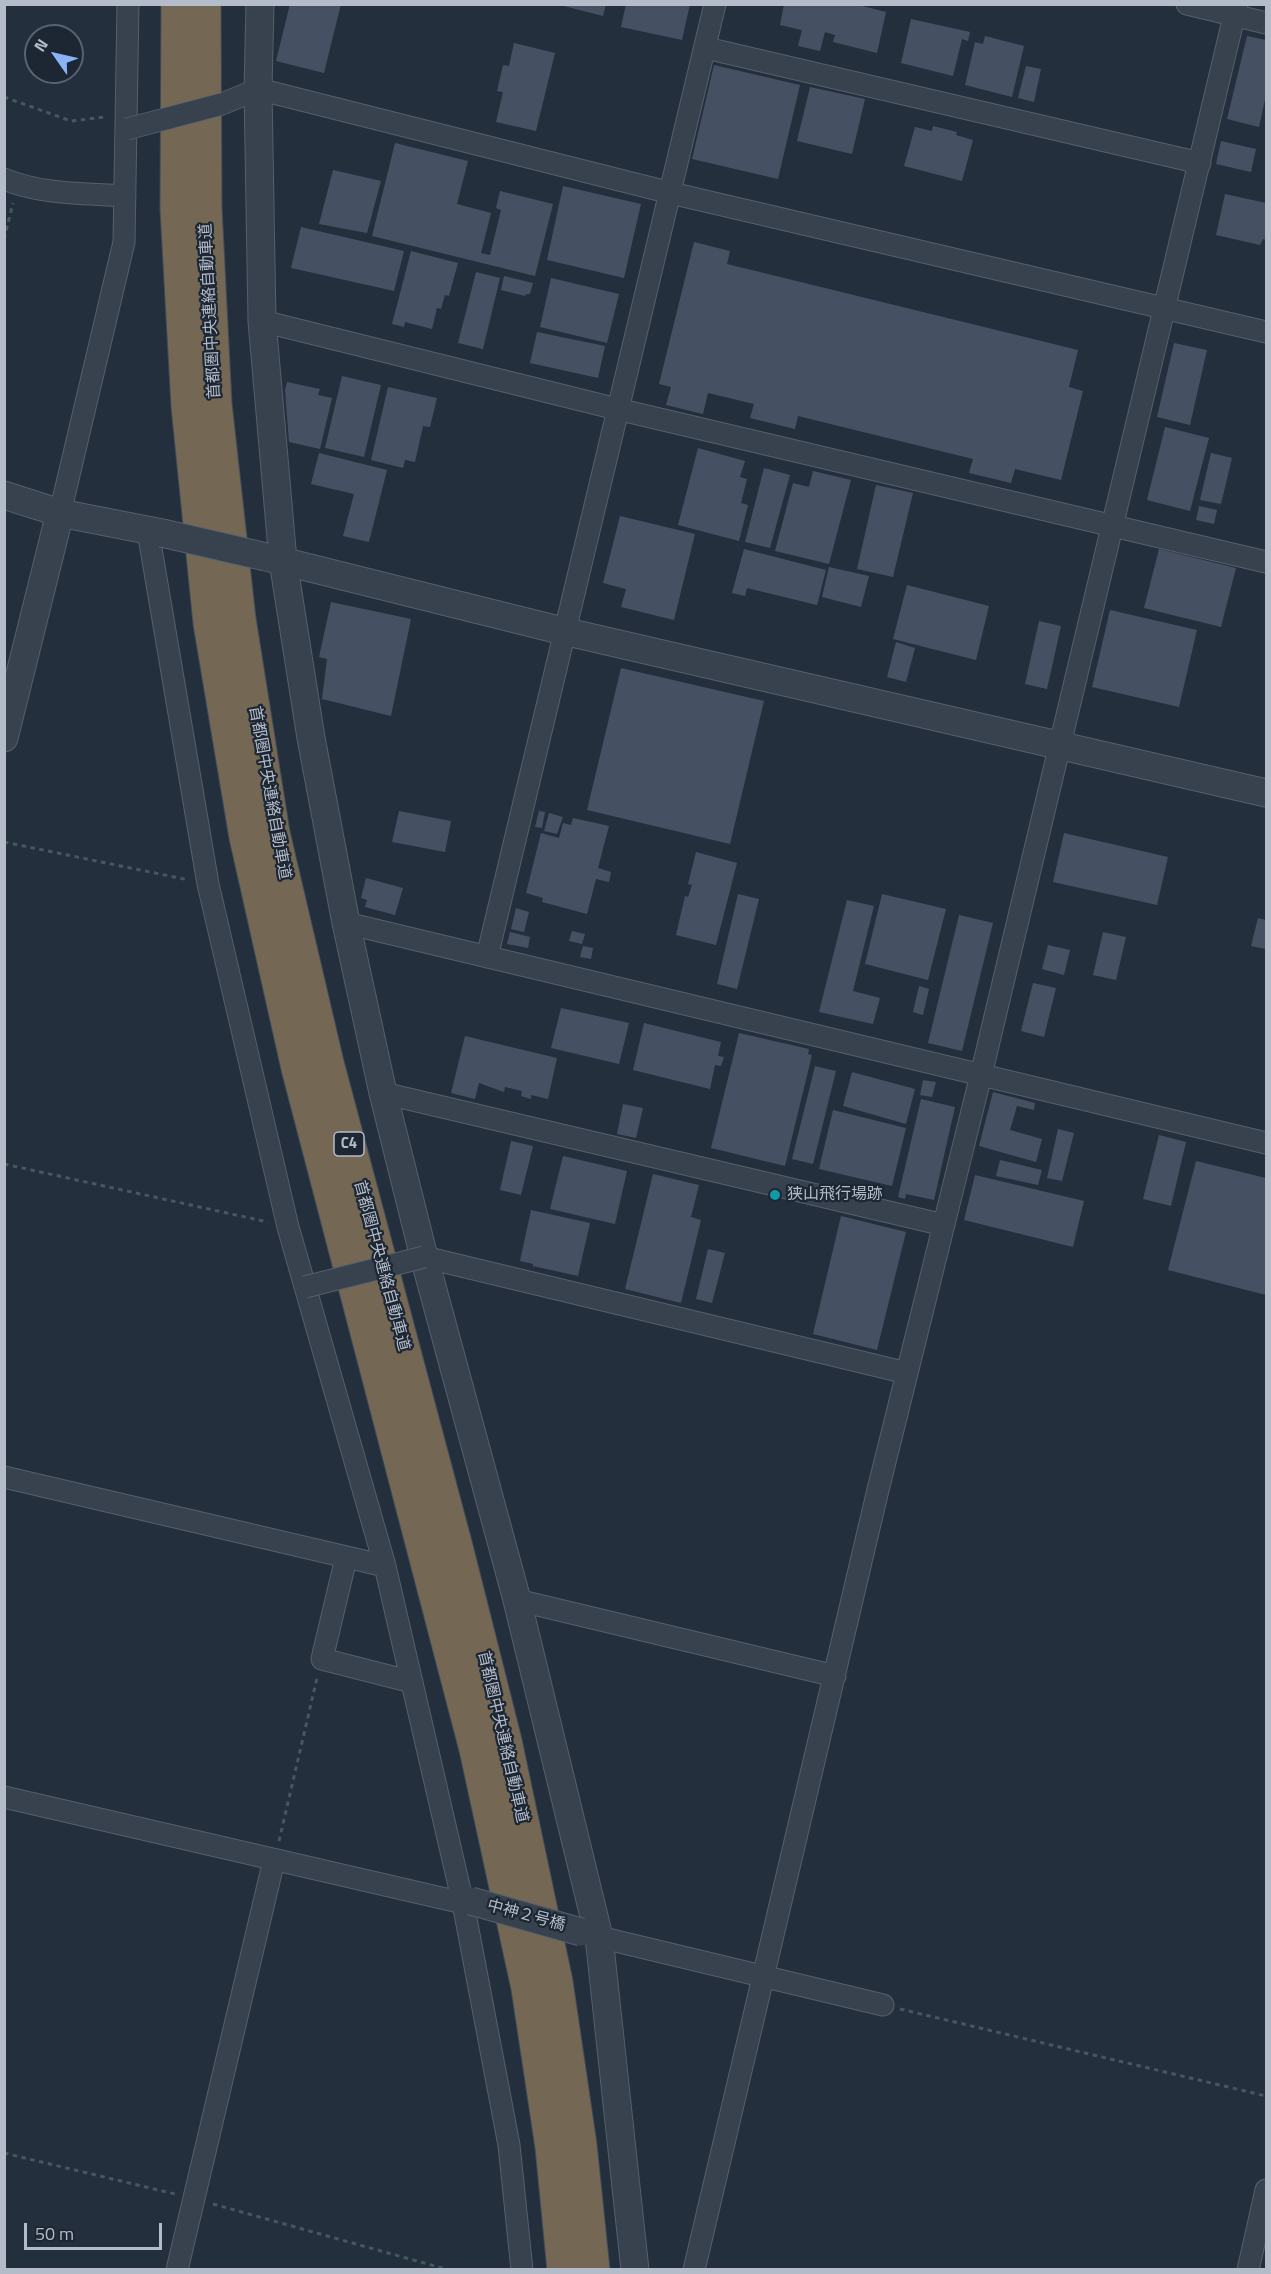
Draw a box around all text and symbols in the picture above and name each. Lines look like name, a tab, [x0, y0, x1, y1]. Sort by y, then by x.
north arrow	[24, 24, 84, 84]
text: N	[28, 34, 54, 56]
street label: 首都圏中央連絡自動車道	[197, 223, 225, 399]
street label: 首都圏中央連絡自動車道	[244, 705, 294, 881]
road number: C4	[334, 1132, 364, 1156]
street label: 首都圏中央連絡自動車道	[349, 1179, 413, 1353]
place label: 狭山飛行場跡	[787, 1185, 883, 1205]
marker: 狭山飛行場跡	[768, 1188, 782, 1202]
street label: 首都圏中央連絡自動車道	[473, 1649, 531, 1825]
street label: 中神２号橋	[485, 1896, 567, 1936]
scale bar	[27, 2211, 165, 2249]
text: 50 m	[35, 2220, 74, 2247]

